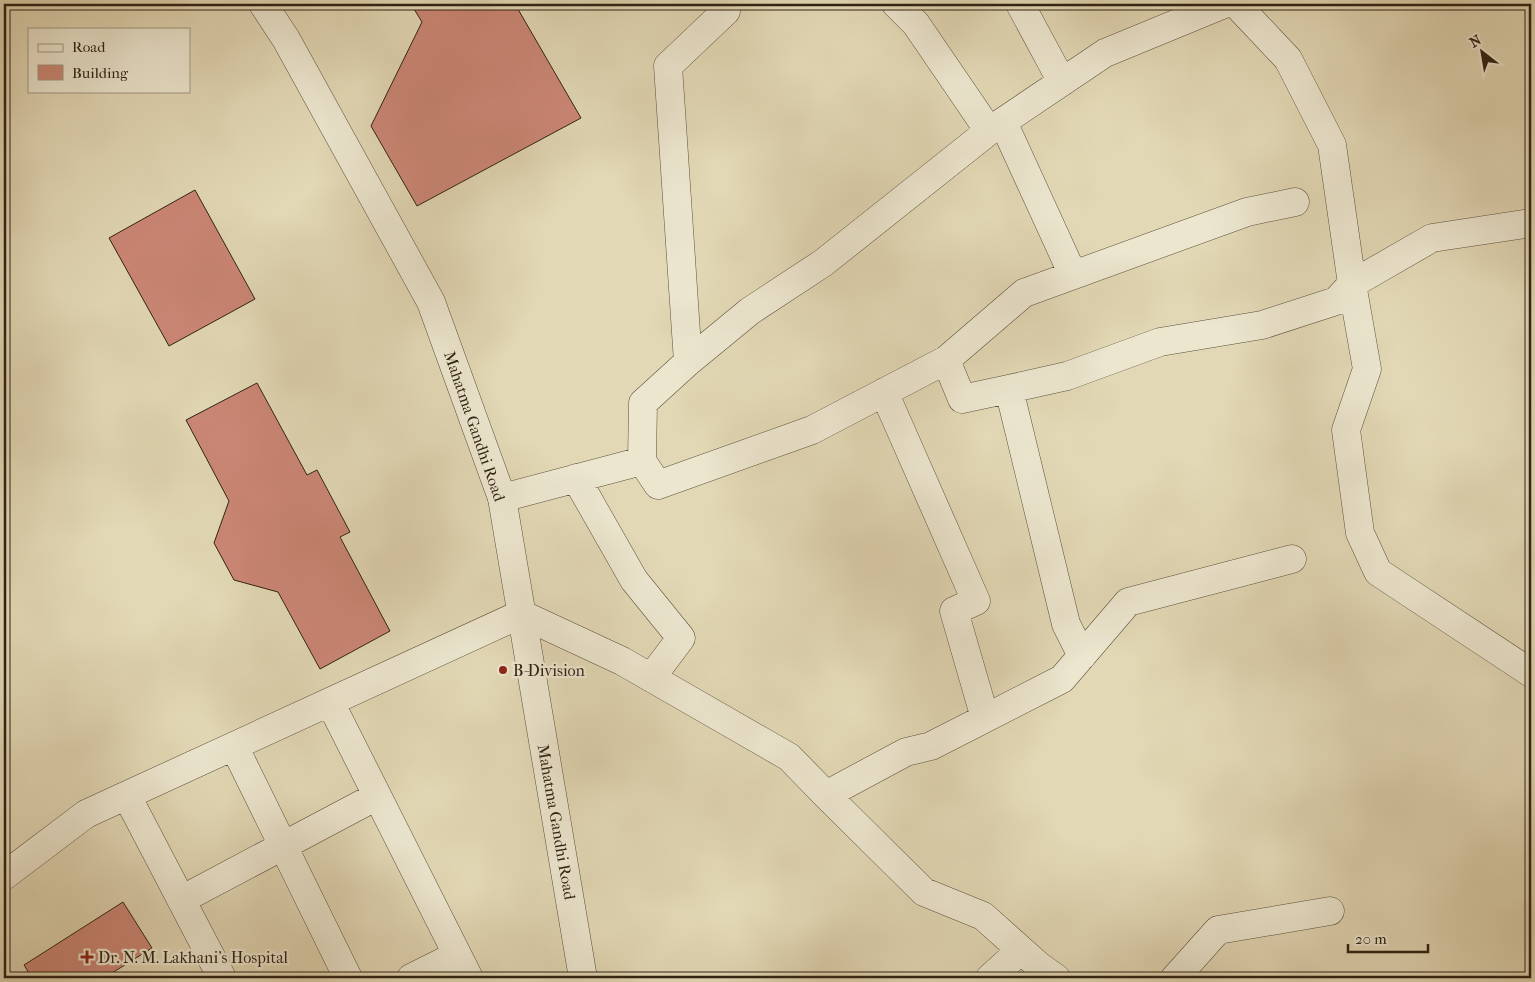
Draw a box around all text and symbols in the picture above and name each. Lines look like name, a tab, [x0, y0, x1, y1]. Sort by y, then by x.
legend	[28, 28, 190, 92]
north arrow	[1458, 28, 1508, 78]
text: N	[1467, 31, 1485, 51]
text: Road	[72, 38, 106, 56]
text: Building	[72, 64, 129, 82]
street label: Mahatma Gandhi Road	[440, 349, 509, 504]
place label: B-Division	[513, 661, 586, 680]
marker: B-Division	[497, 664, 509, 676]
street label: Mahatma Gandhi Road	[533, 743, 580, 902]
scale bar	[1348, 922, 1428, 954]
text: 20 m	[1355, 930, 1387, 948]
place label: Dr. N. M. Lakhani's Hospital	[98, 948, 289, 967]
marker: Dr. N. M. Lakhani's Hospital	[80, 950, 94, 964]

